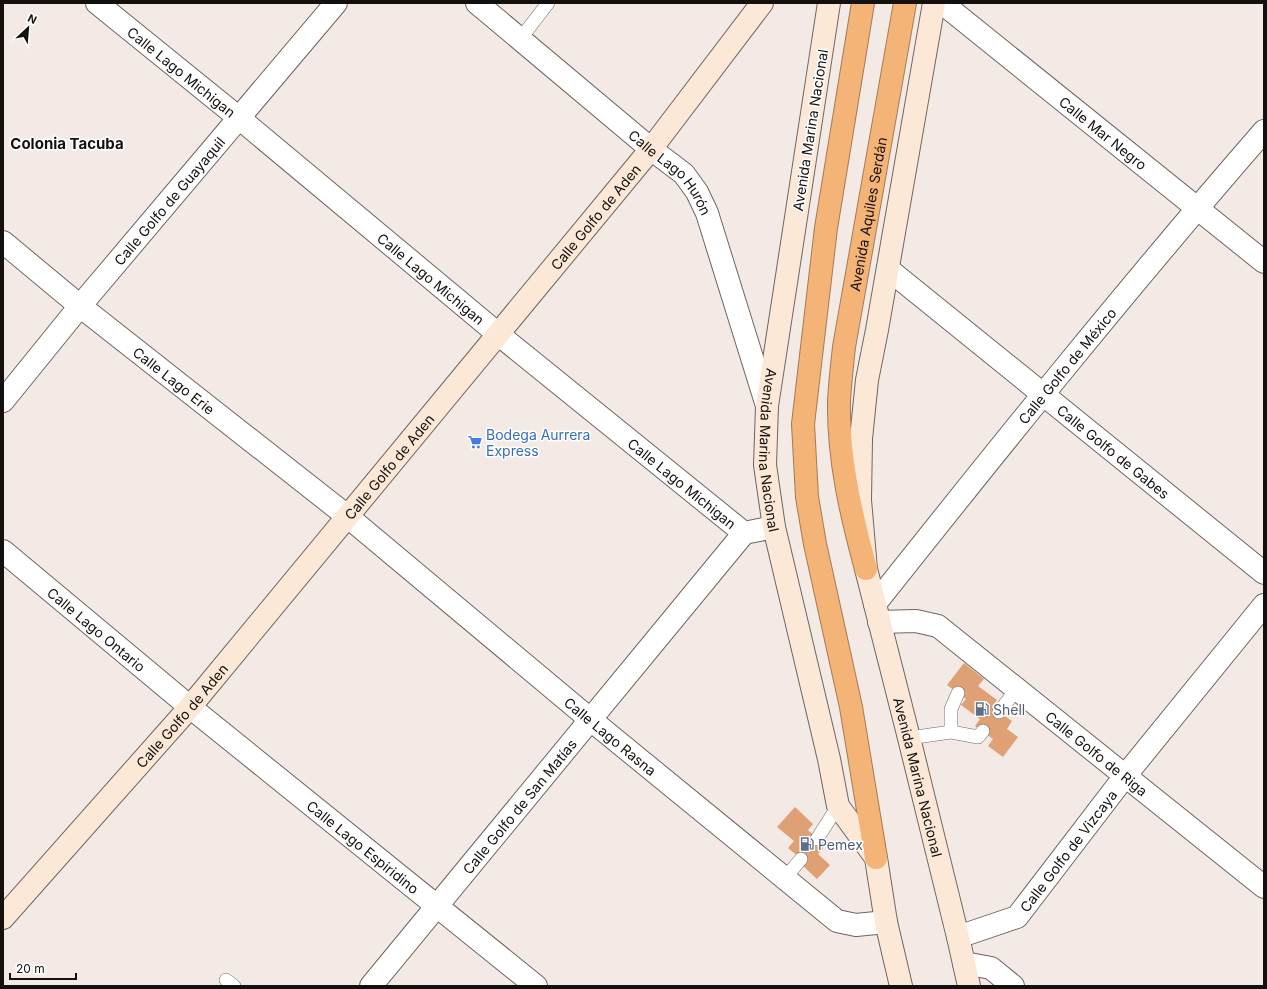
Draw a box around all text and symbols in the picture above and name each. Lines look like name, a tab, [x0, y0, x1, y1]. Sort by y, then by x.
north arrow	[8, 8, 48, 48]
text: N	[26, 11, 39, 27]
street label: Calle Lago Michigan	[124, 23, 239, 120]
street label: Avenida Marina Nacional	[789, 48, 831, 212]
street label: Calle Mar Negro	[1056, 92, 1151, 173]
street label: Calle Lago Hurón	[625, 126, 715, 218]
street label: Calle Golfo de Guayaquil	[110, 133, 228, 268]
district label: Colonia Tacuba	[10, 134, 124, 153]
street label: Avenida Aquiles Serdán	[846, 136, 890, 292]
street label: Calle Golfo de Aden	[547, 160, 644, 273]
street label: Calle Lago Michigan	[374, 229, 488, 328]
street label: Calle Golfo de México	[1014, 304, 1119, 427]
street label: Calle Lago Erie	[130, 343, 218, 417]
street label: Avenida Marina Nacional	[756, 367, 783, 533]
street label: Calle Golfo de Gabes	[1054, 401, 1173, 502]
street label: Calle Golfo de Aden	[340, 410, 437, 523]
place label: Bodega Aurrera Express	[486, 426, 590, 459]
supermarket icon: Bodega Aurrera Express	[467, 434, 483, 450]
street label: Calle Lago Michigan	[625, 434, 740, 532]
street label: Calle Lago Ontario	[44, 583, 149, 675]
street label: Calle Golfo de Aden	[132, 660, 231, 771]
street label: Calle Lago Rasna	[561, 693, 660, 779]
street label: Avenida Marina Nacional	[890, 695, 946, 859]
fuel station icon: Shell	[974, 701, 990, 717]
place label: Shell	[993, 701, 1025, 718]
street label: Calle Golfo de Riga	[1042, 707, 1151, 799]
street label: Calle Golfo de San Matías	[459, 735, 580, 877]
street label: Calle Golfo de Vizcaya	[1016, 786, 1120, 915]
street label: Calle Lago Espiridino	[304, 796, 423, 897]
fuel station icon: Pemex	[799, 836, 815, 852]
place label: Pemex	[818, 836, 863, 853]
scale bar	[10, 955, 76, 981]
text: 20 m	[16, 961, 45, 976]

